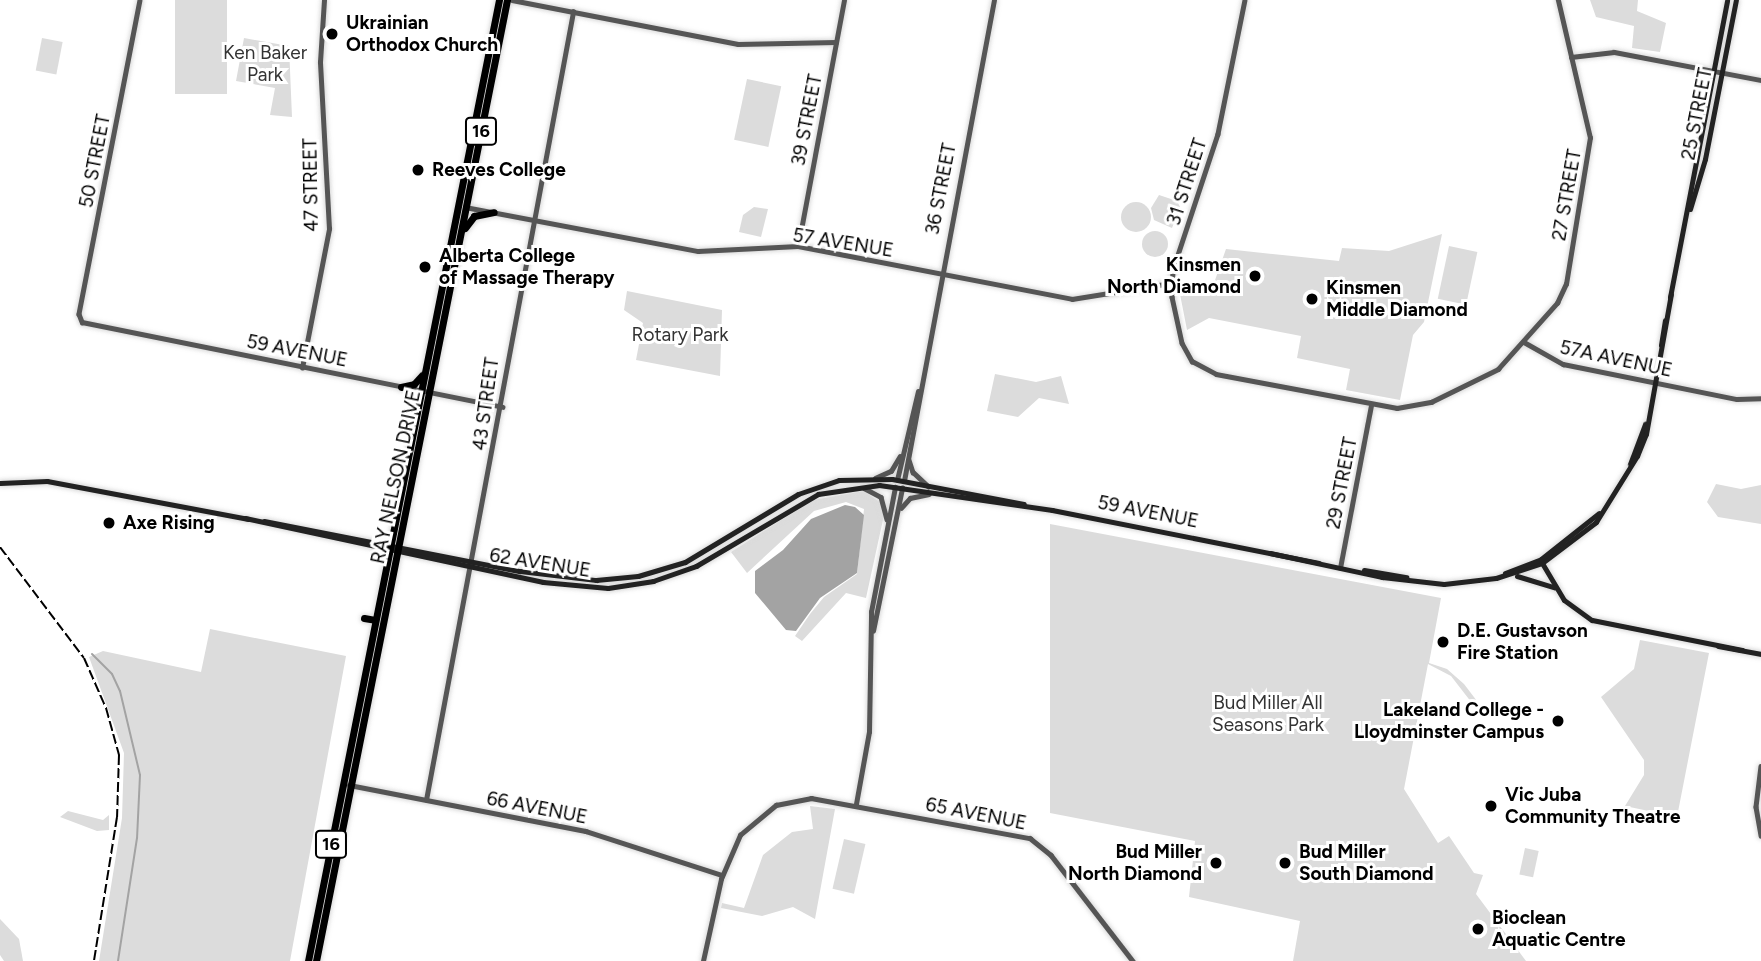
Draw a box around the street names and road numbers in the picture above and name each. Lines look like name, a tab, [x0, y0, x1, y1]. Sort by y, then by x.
street label: 25 STREET	[1677, 66, 1717, 162]
street label: 39 STREET	[787, 72, 827, 168]
street label: 50 STREET	[75, 112, 115, 210]
road number: 16	[463, 116, 498, 146]
street label: 31 STREET	[1162, 136, 1212, 228]
street label: 47 STREET	[299, 138, 323, 232]
street label: 36 STREET	[921, 141, 961, 237]
street label: 27 STREET	[1548, 147, 1586, 243]
street label: 57 AVENUE	[791, 224, 895, 262]
street label: 59 AVENUE	[245, 330, 349, 372]
street label: 57A AVENUE	[1558, 336, 1674, 382]
street label: 43 STREET	[468, 356, 504, 452]
street label: RAY NELSON DRIVE	[366, 388, 426, 566]
street label: 29 STREET	[1322, 435, 1362, 531]
street label: 59 AVENUE	[1096, 491, 1200, 533]
street label: 62 AVENUE	[488, 544, 592, 582]
street label: 66 AVENUE	[485, 787, 589, 829]
street label: 65 AVENUE	[924, 793, 1028, 835]
road number: 16	[314, 830, 348, 858]

